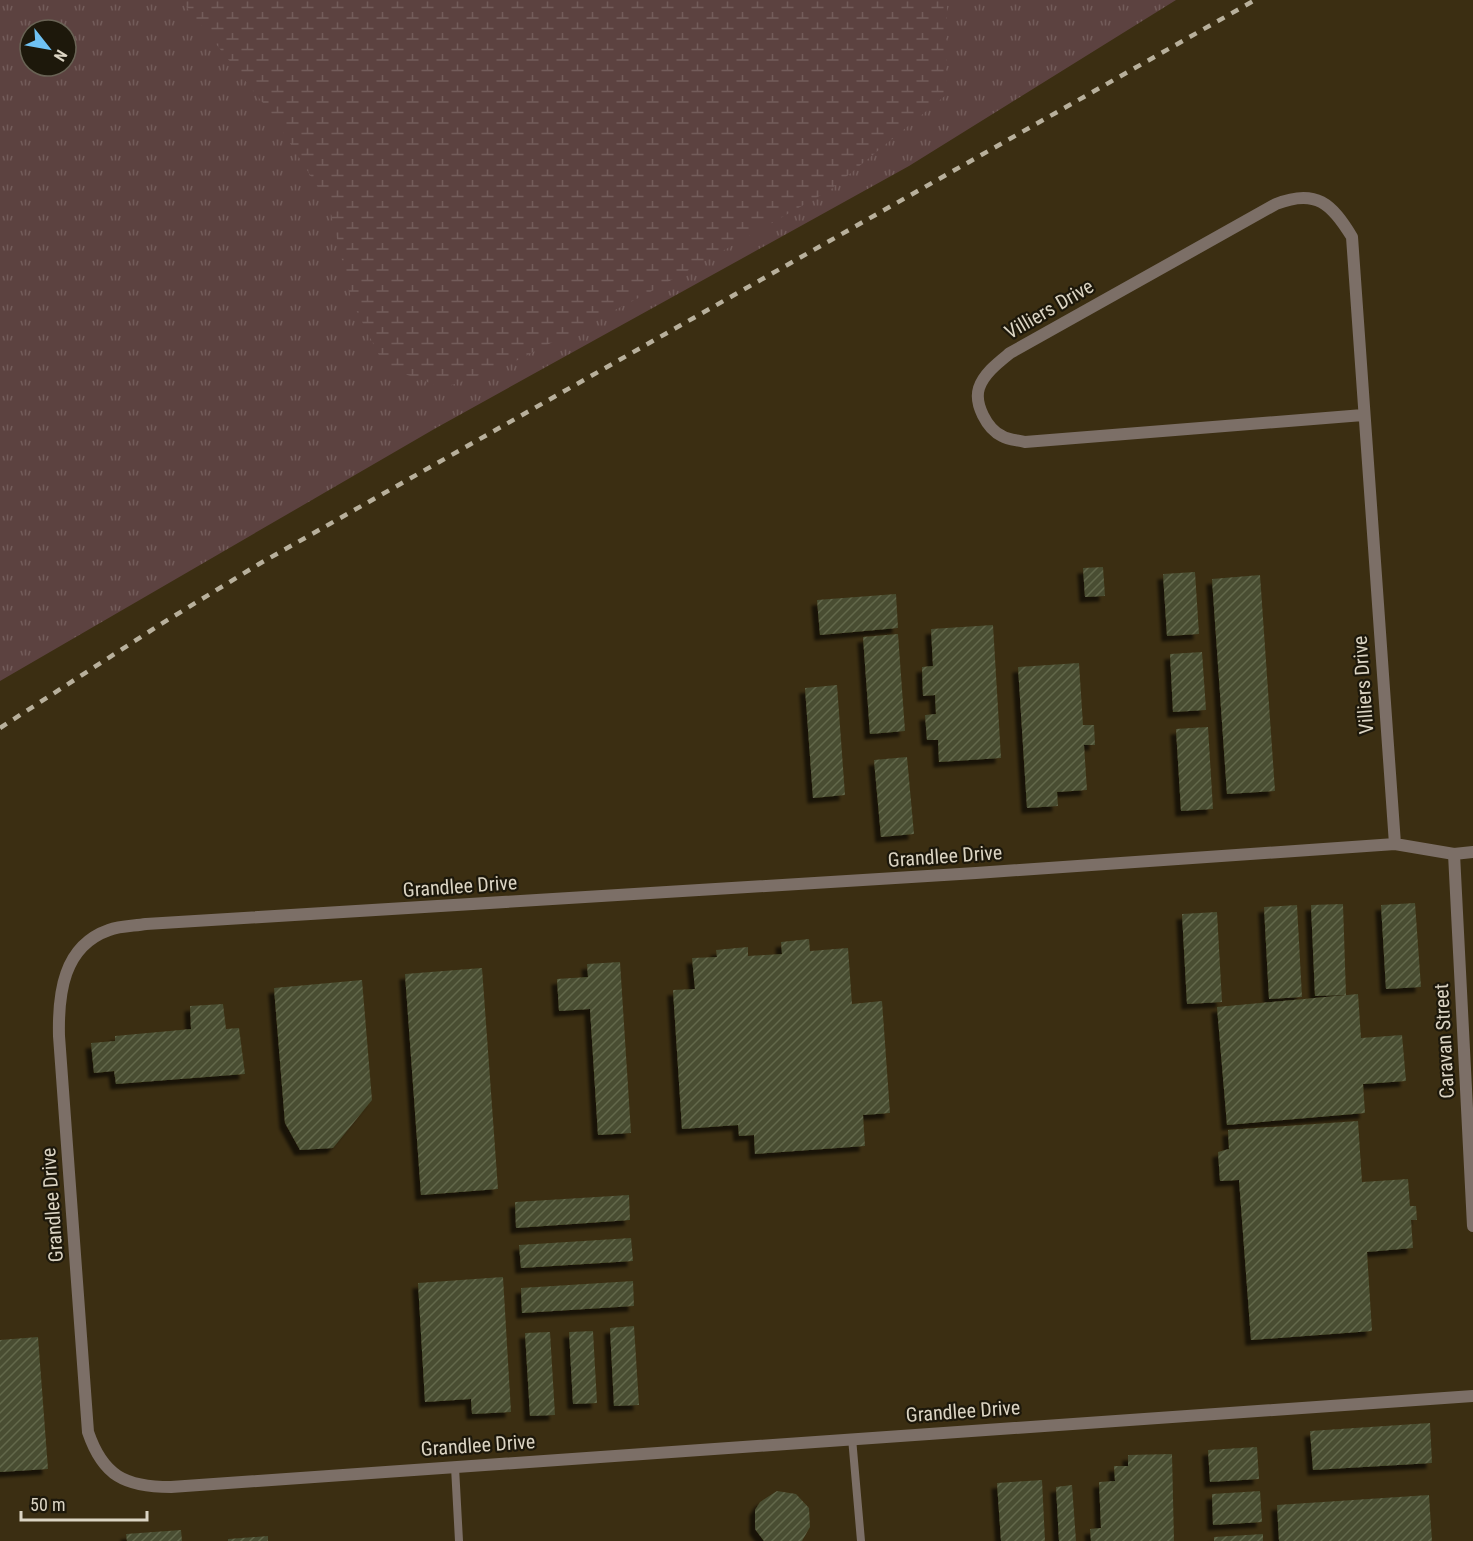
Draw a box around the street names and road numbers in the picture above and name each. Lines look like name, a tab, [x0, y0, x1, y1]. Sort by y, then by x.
street label: Villiers Drive	[1000, 274, 1098, 344]
street label: Villiers Drive	[1348, 635, 1378, 735]
street label: Grandlee Drive	[887, 840, 1003, 872]
street label: Grandlee Drive	[402, 870, 518, 902]
street label: Caravan Street	[1429, 983, 1459, 1099]
street label: Grandlee Drive	[36, 1147, 68, 1263]
street label: Grandlee Drive	[905, 1395, 1021, 1427]
street label: Grandlee Drive	[420, 1429, 536, 1461]

